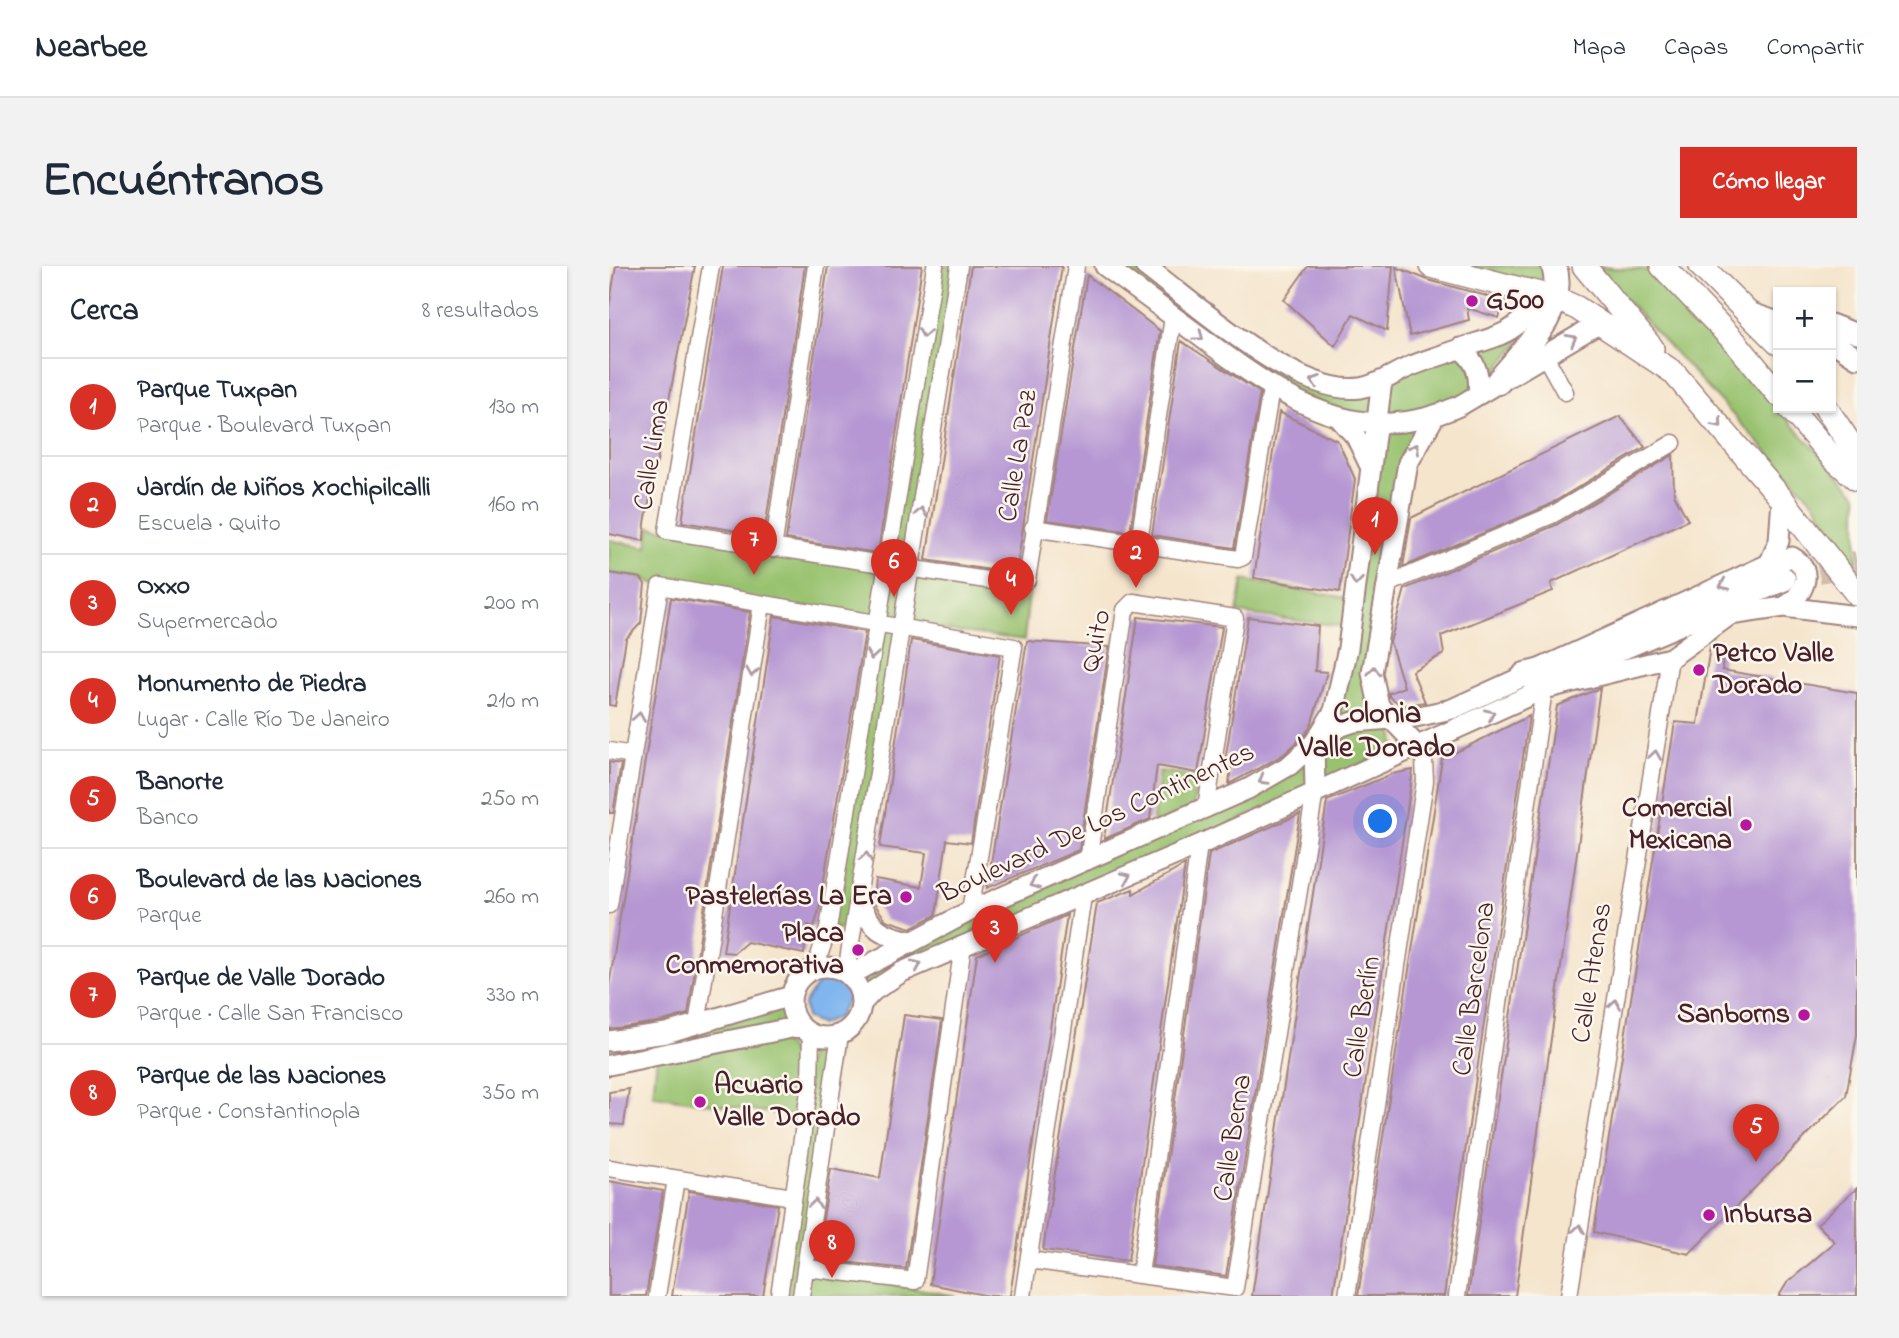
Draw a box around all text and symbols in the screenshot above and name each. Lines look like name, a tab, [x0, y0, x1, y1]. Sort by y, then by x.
text: Nearbee	[35, 24, 147, 72]
text: Mapa	[1573, 31, 1626, 66]
text: Capas	[1664, 31, 1728, 66]
text: Compartir	[1766, 31, 1864, 66]
text: Encuéntranos	[42, 146, 324, 218]
button: Cómo llegar	[1680, 147, 1857, 218]
place label: G500	[1486, 281, 1544, 322]
map controls	[1773, 287, 1836, 413]
button: +	[1773, 287, 1836, 350]
text: Cerca	[70, 290, 139, 334]
marker: G500	[1464, 293, 1480, 309]
text: 8 resultados	[422, 295, 539, 328]
one-way arrow	[917, 327, 932, 339]
one-way arrow	[1192, 328, 1204, 340]
one-way arrow	[1564, 334, 1577, 347]
button: −	[1773, 350, 1836, 413]
text: Parque Tuxpan	[137, 372, 297, 410]
one-way arrow	[1310, 375, 1322, 389]
street label: Calle La Paz	[988, 387, 1050, 525]
text: 1	[89, 391, 97, 424]
text: 130 m	[489, 391, 539, 424]
street label: Calle Lima	[624, 397, 682, 513]
text: Parque · Boulevard Tuxpan	[137, 410, 391, 443]
one-way arrow	[1710, 415, 1722, 428]
one-way arrow	[1407, 443, 1420, 456]
text: Jardín de Niños Xochipilcalli	[137, 470, 431, 508]
text: 2	[87, 489, 99, 522]
text: 160 m	[488, 489, 539, 522]
pin: 1	[1352, 497, 1398, 555]
one-way arrow	[914, 506, 929, 517]
text: Escuela · Quito	[137, 508, 281, 541]
pin: 7	[731, 517, 777, 575]
pin: 2	[1113, 530, 1159, 588]
pin: 6	[871, 539, 917, 597]
pin: 4	[988, 557, 1034, 615]
text: Oxxo	[137, 568, 190, 606]
one-way arrow	[1349, 575, 1364, 586]
one-way arrow	[1718, 577, 1731, 591]
text: 3	[88, 587, 98, 620]
text: 200 m	[484, 587, 539, 620]
text: Supermercado	[137, 606, 278, 639]
street label: Quito	[1070, 606, 1124, 676]
place label: Petco Valle Dorado	[1711, 634, 1835, 707]
one-way arrow	[865, 649, 880, 660]
marker: Petco Valle Dorado	[1691, 662, 1707, 678]
one-way arrow	[1366, 665, 1381, 676]
text: Monumento de Piedra	[137, 666, 367, 704]
one-way arrow	[745, 666, 760, 678]
text: 4	[88, 685, 98, 718]
text: 210 m	[487, 685, 539, 718]
district label: Colonia Valle Dorado	[1298, 693, 1455, 771]
text: Lugar · Calle Río De Janeiro	[137, 704, 390, 737]
one-way arrow	[1483, 708, 1495, 722]
one-way arrow	[631, 711, 646, 722]
street label: Boulevard De Los Continentes	[931, 733, 1262, 916]
one-way arrow	[1647, 749, 1662, 761]
text: Banorte	[137, 764, 223, 802]
one-way arrow	[1258, 772, 1271, 785]
text: 5	[86, 783, 100, 816]
text: 250 m	[481, 783, 539, 816]
place label: Comercial Mexicana	[1622, 789, 1732, 862]
text: Banco	[137, 802, 198, 835]
your location	[1363, 804, 1397, 838]
marker: Comercial Mexicana	[1738, 817, 1754, 833]
one-way arrow	[858, 851, 873, 863]
text: Boulevard de las Naciones	[137, 862, 422, 900]
one-way arrow	[1119, 871, 1131, 885]
one-way arrow	[1029, 875, 1041, 889]
place label: Pastelerías La Era	[686, 877, 892, 918]
text: 6	[88, 881, 98, 914]
text: 260 m	[484, 881, 539, 914]
marker: Pastelerías La Era	[898, 889, 914, 905]
street label: Calle Barcelona	[1443, 899, 1507, 1079]
text: Parque	[137, 900, 201, 933]
street label: Calle Atenas	[1562, 900, 1624, 1046]
pin: 3	[972, 905, 1018, 963]
place label: Placa Conmemorativa	[666, 914, 844, 987]
marker: Placa Conmemorativa	[850, 942, 866, 958]
street label: Calle Berlín	[1333, 953, 1393, 1081]
one-way arrow	[909, 959, 922, 973]
text: Parque de Valle Dorado	[137, 960, 385, 998]
text: 7	[88, 979, 98, 1012]
text: 330 m	[486, 979, 539, 1012]
place label: Sanborns	[1677, 995, 1790, 1036]
text: Parque · Calle San Francisco	[137, 998, 403, 1031]
one-way arrow	[1607, 998, 1622, 1010]
marker: Sanborns	[1796, 1007, 1812, 1023]
text: Parque de las Naciones	[137, 1058, 386, 1096]
place label: Acuario Valle Dorado	[713, 1066, 860, 1139]
street label: Calle Berna	[1204, 1071, 1264, 1205]
text: 8	[89, 1077, 97, 1110]
text: 350 m	[483, 1077, 539, 1110]
marker: Acuario Valle Dorado	[692, 1094, 708, 1110]
text: Parque · Constantinopla	[137, 1096, 360, 1129]
pin: 5	[1733, 1104, 1779, 1162]
place label: Inbursa	[1723, 1195, 1812, 1236]
one-way arrow	[807, 1198, 822, 1210]
marker: Inbursa	[1701, 1207, 1717, 1223]
pin: 8	[809, 1220, 855, 1278]
one-way arrow	[1571, 1223, 1586, 1234]

